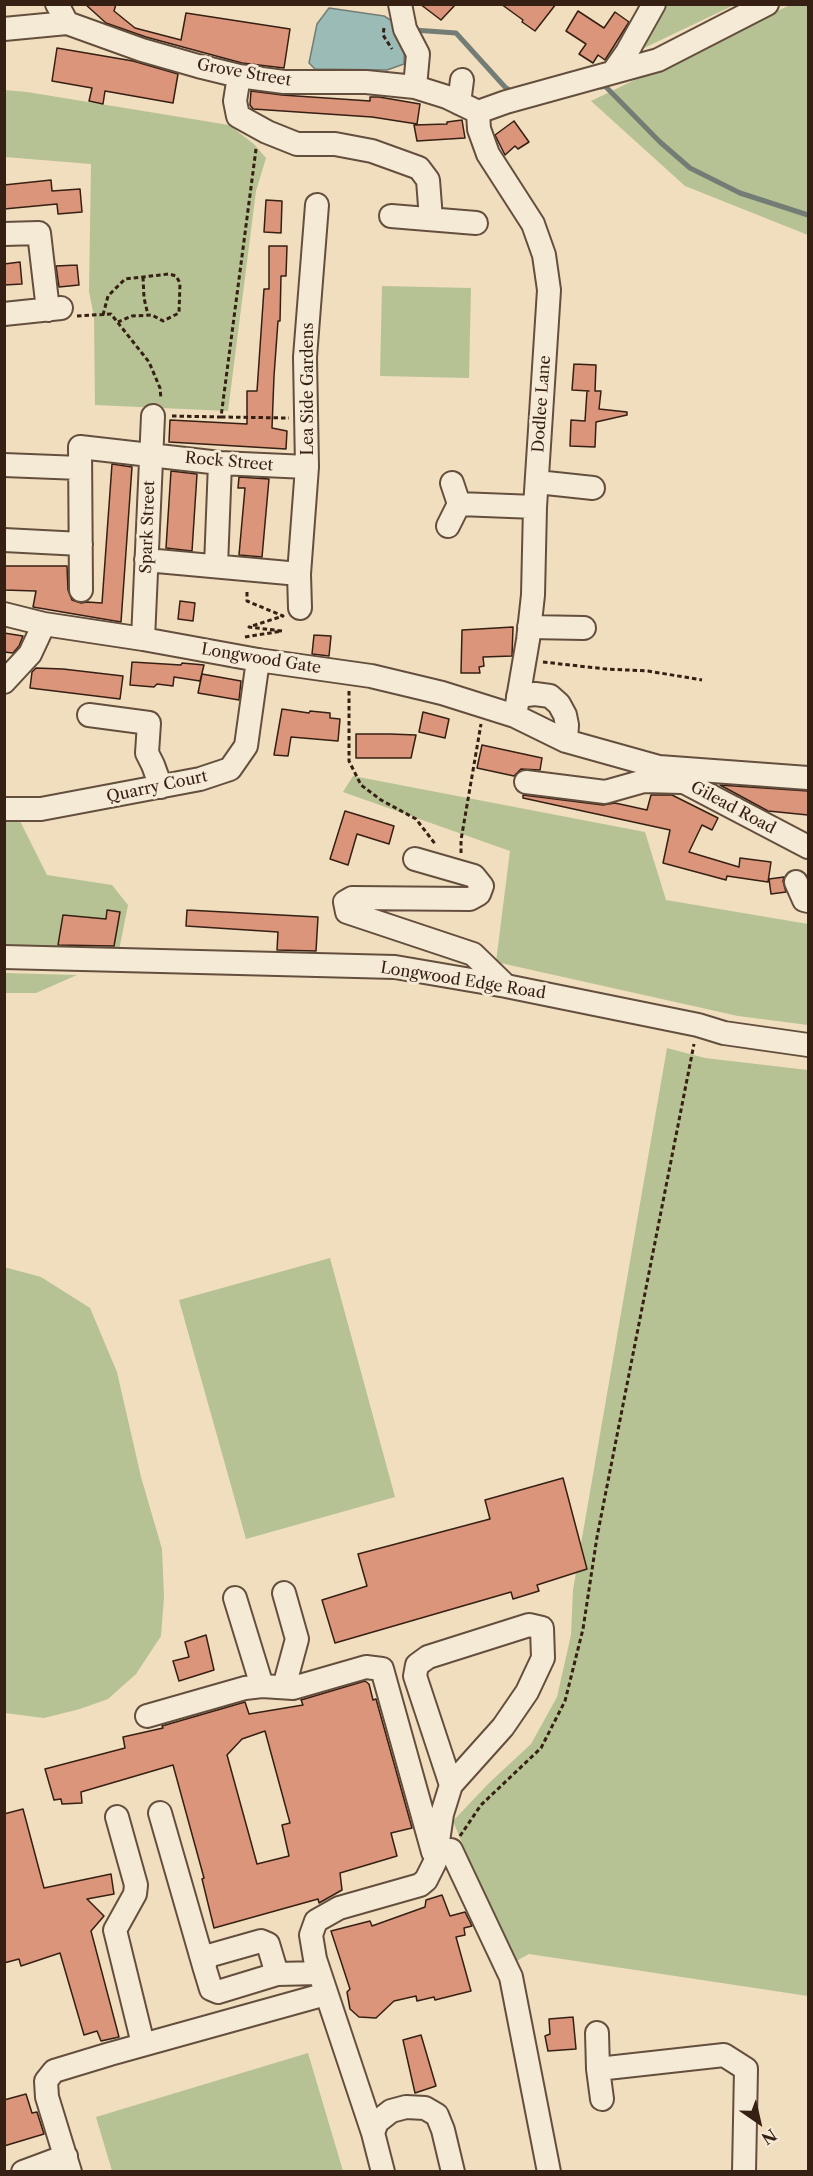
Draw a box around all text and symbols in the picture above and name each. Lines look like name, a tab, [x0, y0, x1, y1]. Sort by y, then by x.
street label: Grove Street	[195, 55, 293, 91]
street label: Lea Side Gardens	[298, 322, 318, 456]
street label: Dodlee Lane	[529, 355, 555, 453]
street label: Rock Street	[184, 449, 274, 475]
street label: Spark Street	[137, 480, 159, 574]
street label: Longwood Gate	[200, 640, 322, 678]
street label: Quarry Court	[105, 767, 209, 807]
street label: Gilead Road	[687, 778, 779, 838]
street label: Longwood Edge Road	[379, 958, 547, 1004]
north arrow	[729, 2092, 789, 2152]
text: N	[758, 2125, 780, 2149]

